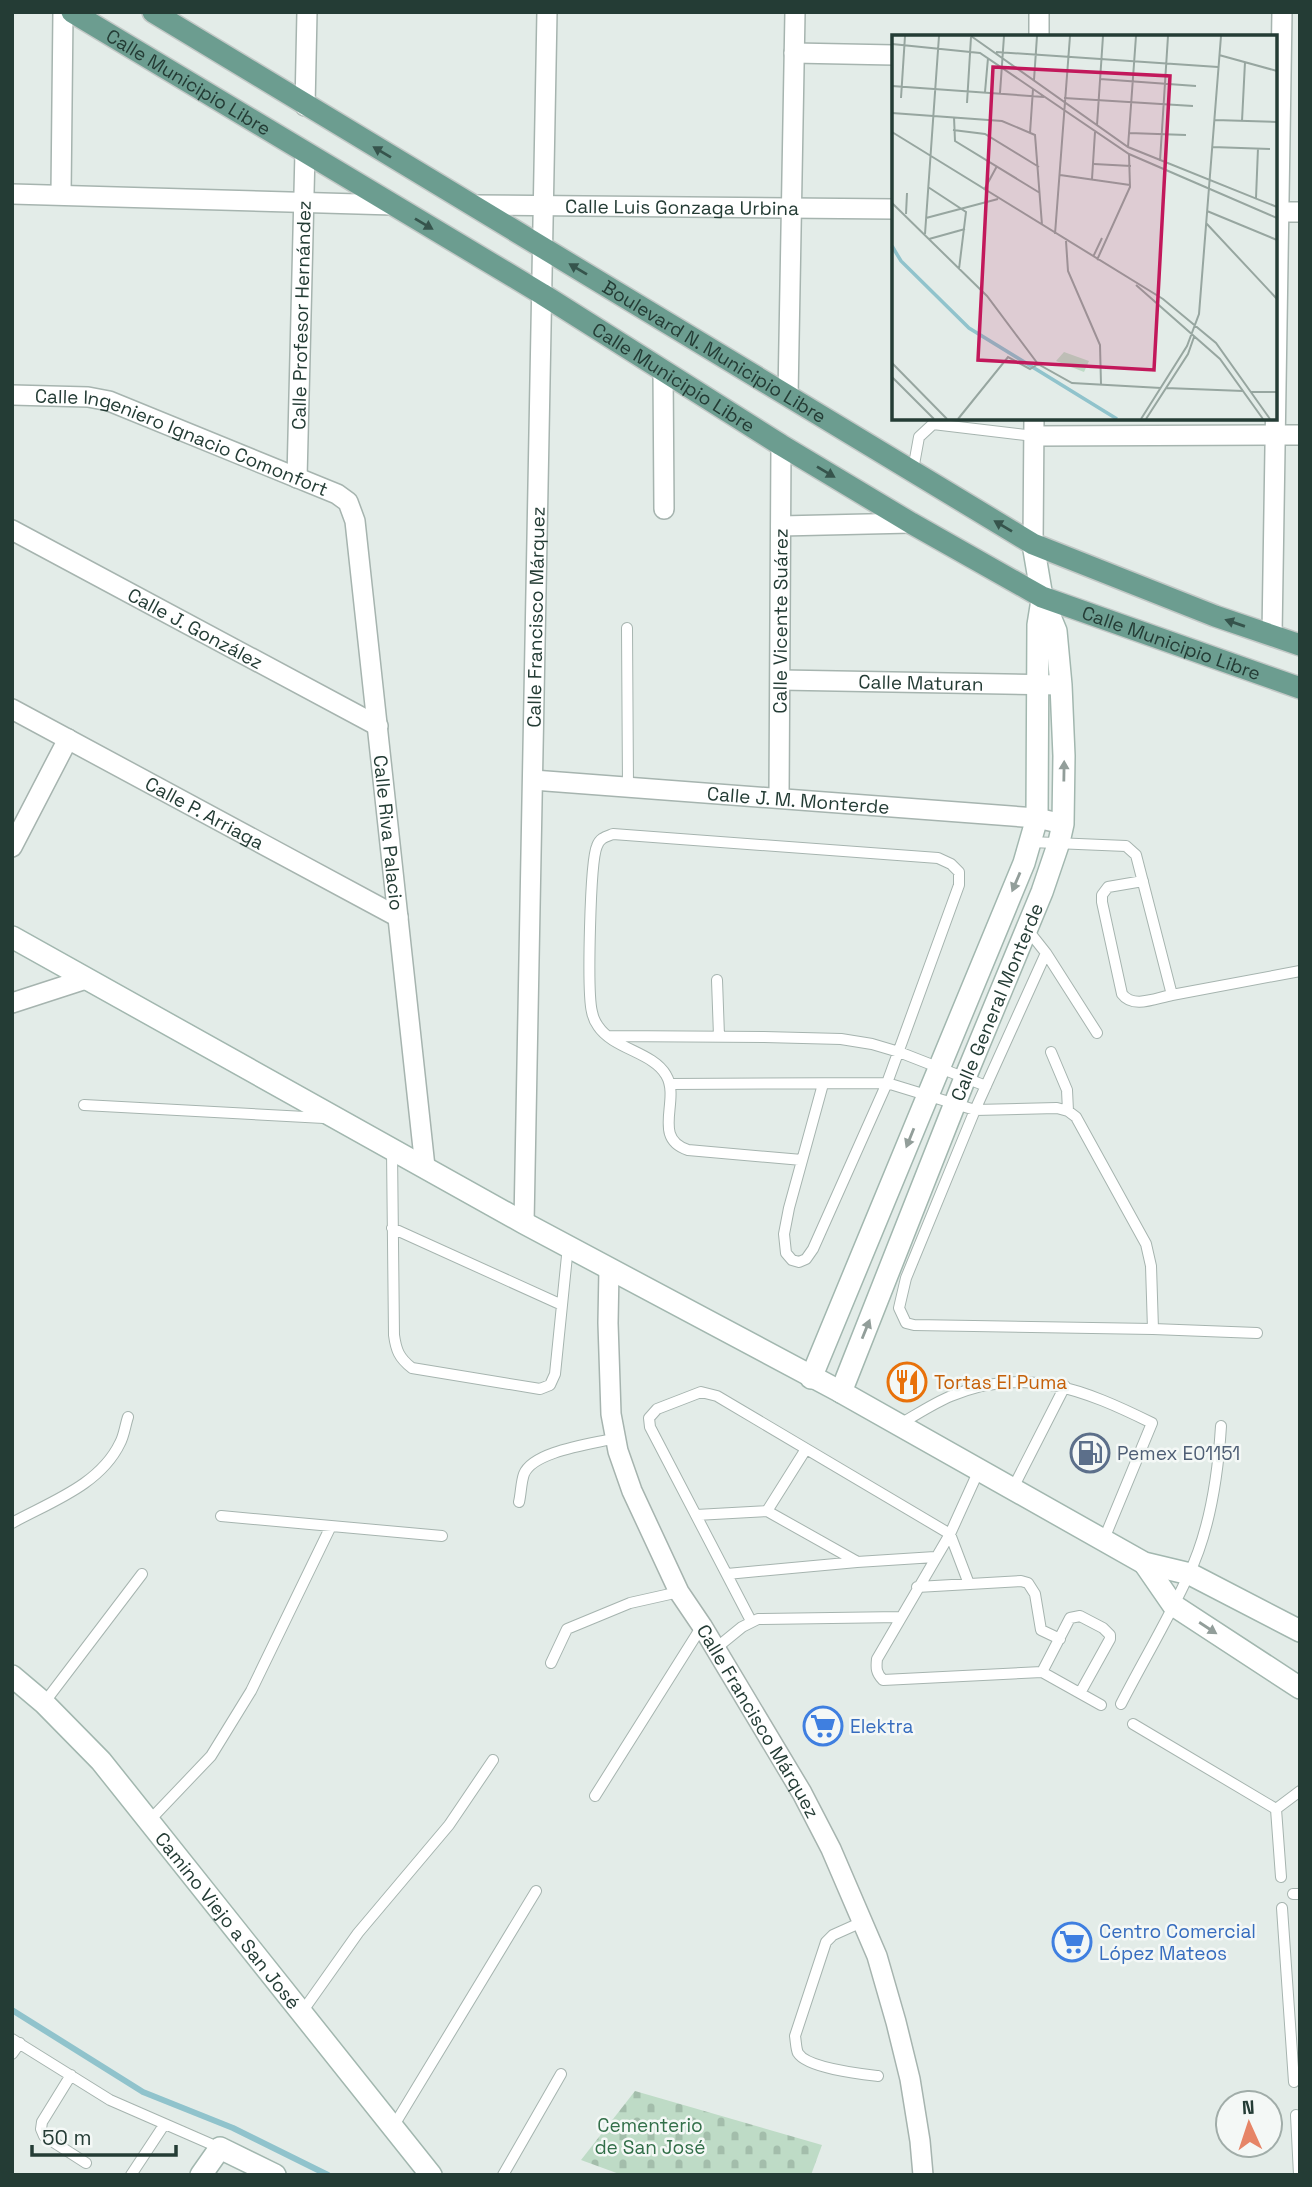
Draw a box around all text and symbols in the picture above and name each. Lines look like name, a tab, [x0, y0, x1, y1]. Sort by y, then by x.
street label: Calle Municipio Libre	[102, 23, 276, 141]
inset map	[892, 35, 1277, 420]
one-way arrow	[373, 146, 392, 158]
street label: Calle Luis Gonzaga Urbina	[565, 193, 799, 221]
street label: Calle Profesor Hernández	[286, 200, 316, 430]
one-way arrow	[415, 218, 434, 230]
one-way arrow	[568, 263, 587, 275]
street label: Boulevard N. Municipio Libre	[598, 274, 831, 429]
street label: Calle Municipio Libre	[588, 317, 760, 438]
street label: Calle Ingeniero Ignacio Comonfort	[35, 383, 332, 502]
one-way arrow	[817, 466, 836, 478]
street label: Calle Francisco Márquez	[521, 506, 550, 728]
one-way arrow	[994, 519, 1013, 532]
street label: Calle Vicente Suárez	[767, 528, 793, 714]
street label: Calle J. González	[123, 582, 267, 675]
street label: Calle Municipio Libre	[1079, 600, 1264, 686]
one-way arrow	[1225, 617, 1246, 628]
street label: Calle Maturan	[858, 669, 984, 696]
street label: Calle Riva Palacio	[368, 754, 410, 912]
one-way arrow	[1058, 760, 1070, 782]
street label: Calle P. Arriaga	[141, 771, 269, 855]
street label: Calle J. M. Monterde	[706, 781, 890, 819]
one-way arrow	[1011, 872, 1022, 893]
street label: Calle General Monterde	[945, 899, 1049, 1105]
one-way arrow	[905, 1127, 916, 1148]
one-way arrow	[861, 1318, 872, 1339]
restaurant icon: Tortas El Puma	[886, 1361, 928, 1403]
place label: Tortas El Puma	[934, 1370, 1067, 1395]
fuel station icon: Pemex E01151	[1069, 1432, 1111, 1474]
place label: Pemex E01151	[1117, 1441, 1240, 1466]
street label: Calle Francisco Márquez	[691, 1619, 825, 1822]
one-way arrow	[1199, 1621, 1218, 1634]
supermarket icon: Elektra	[802, 1705, 844, 1747]
place label: Elektra	[850, 1714, 913, 1739]
street label: Camino Viejo a San José	[150, 1827, 306, 2014]
place label: Centro Comercial López Mateos	[1099, 1919, 1256, 1966]
supermarket icon: Centro Comercial López Mateos	[1051, 1921, 1093, 1963]
north arrow	[1214, 2089, 1284, 2159]
text: N	[1241, 2095, 1255, 2120]
park label: Cementerio de San José	[594, 2113, 706, 2160]
scale bar	[32, 2114, 175, 2158]
text: 50 m	[42, 2124, 92, 2151]

